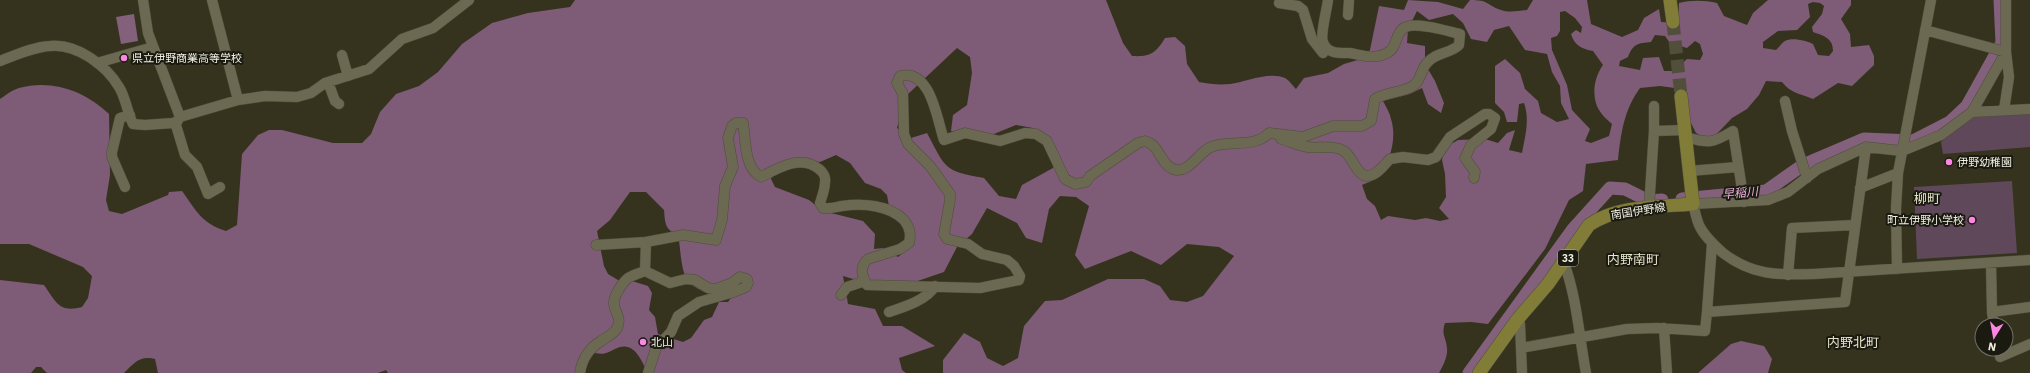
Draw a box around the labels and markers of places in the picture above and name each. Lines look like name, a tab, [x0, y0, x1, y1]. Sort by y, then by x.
place label: 県立伊野商業高等学校	[132, 51, 242, 65]
marker: 県立伊野商業高等学校	[119, 53, 129, 63]
place label: 伊野幼稚園	[1957, 155, 2012, 169]
marker: 伊野幼稚園	[1944, 157, 1954, 167]
place label: 町立伊野小学校	[1887, 213, 1964, 227]
marker: 町立伊野小学校	[1967, 215, 1977, 225]
place label: 北山	[651, 335, 673, 349]
marker: 北山	[638, 337, 648, 347]

